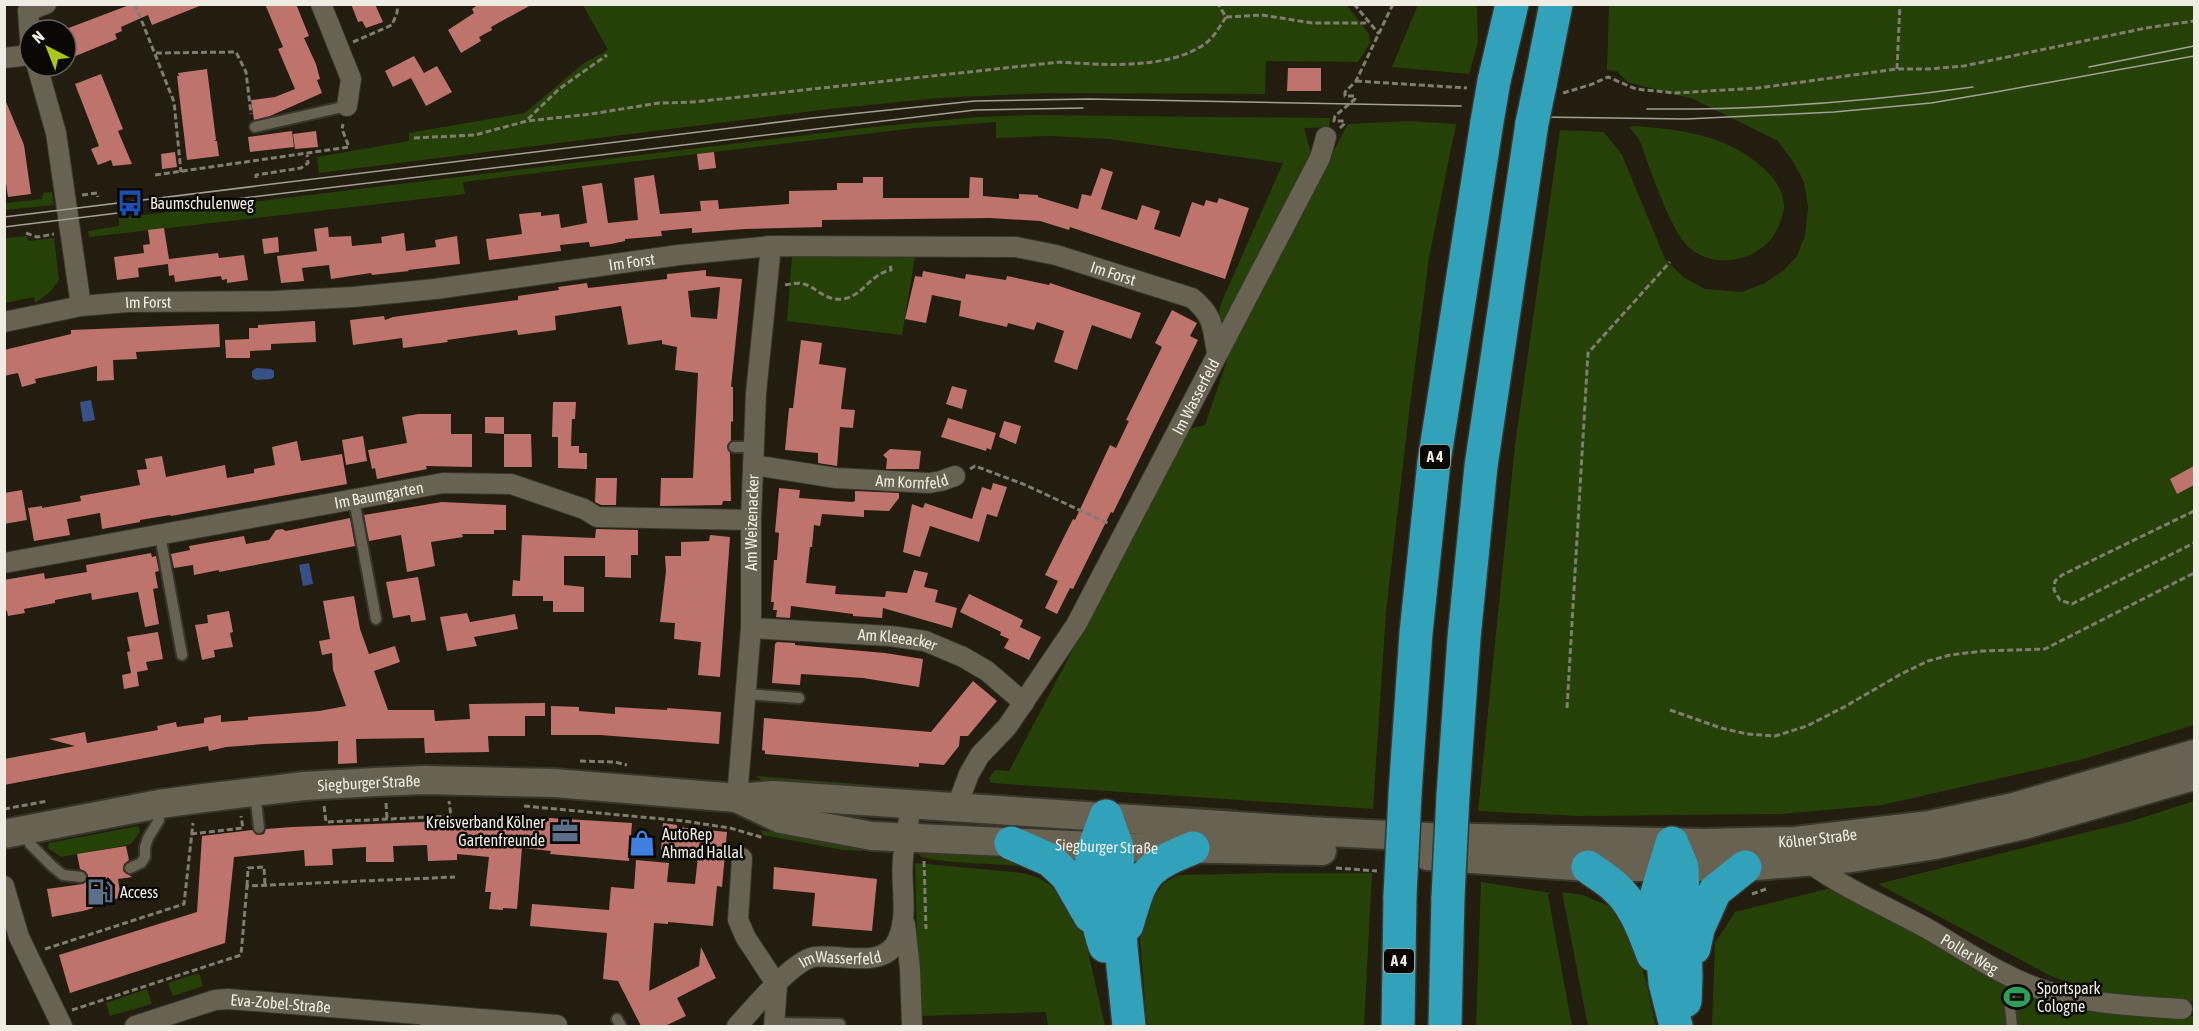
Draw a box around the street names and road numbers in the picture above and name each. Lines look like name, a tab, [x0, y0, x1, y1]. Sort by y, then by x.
street label: Im Forst	[608, 249, 656, 274]
street label: Im Forst	[1088, 258, 1139, 289]
street label: Im Forst	[124, 293, 172, 311]
street label: Im Wasserfeld	[1168, 356, 1223, 437]
road number: A 4	[1420, 445, 1450, 469]
street label: Am Kornfeld	[875, 470, 951, 492]
street label: Am Weizenacker	[742, 474, 762, 571]
street label: Im Baumgarten	[333, 478, 425, 512]
street label: Am Kleeacker	[857, 625, 940, 654]
street label: Siegburger Straße	[317, 771, 421, 794]
street label: Kölner Straße	[1778, 825, 1858, 850]
street label: Siegburger Straße	[1055, 835, 1158, 857]
street label: Poller Weg	[1938, 930, 2001, 979]
street label: Im Wasserfeld	[795, 947, 883, 971]
road number: A 4	[1384, 949, 1414, 973]
street label: Eva-Zobel-Straße	[230, 990, 332, 1016]

